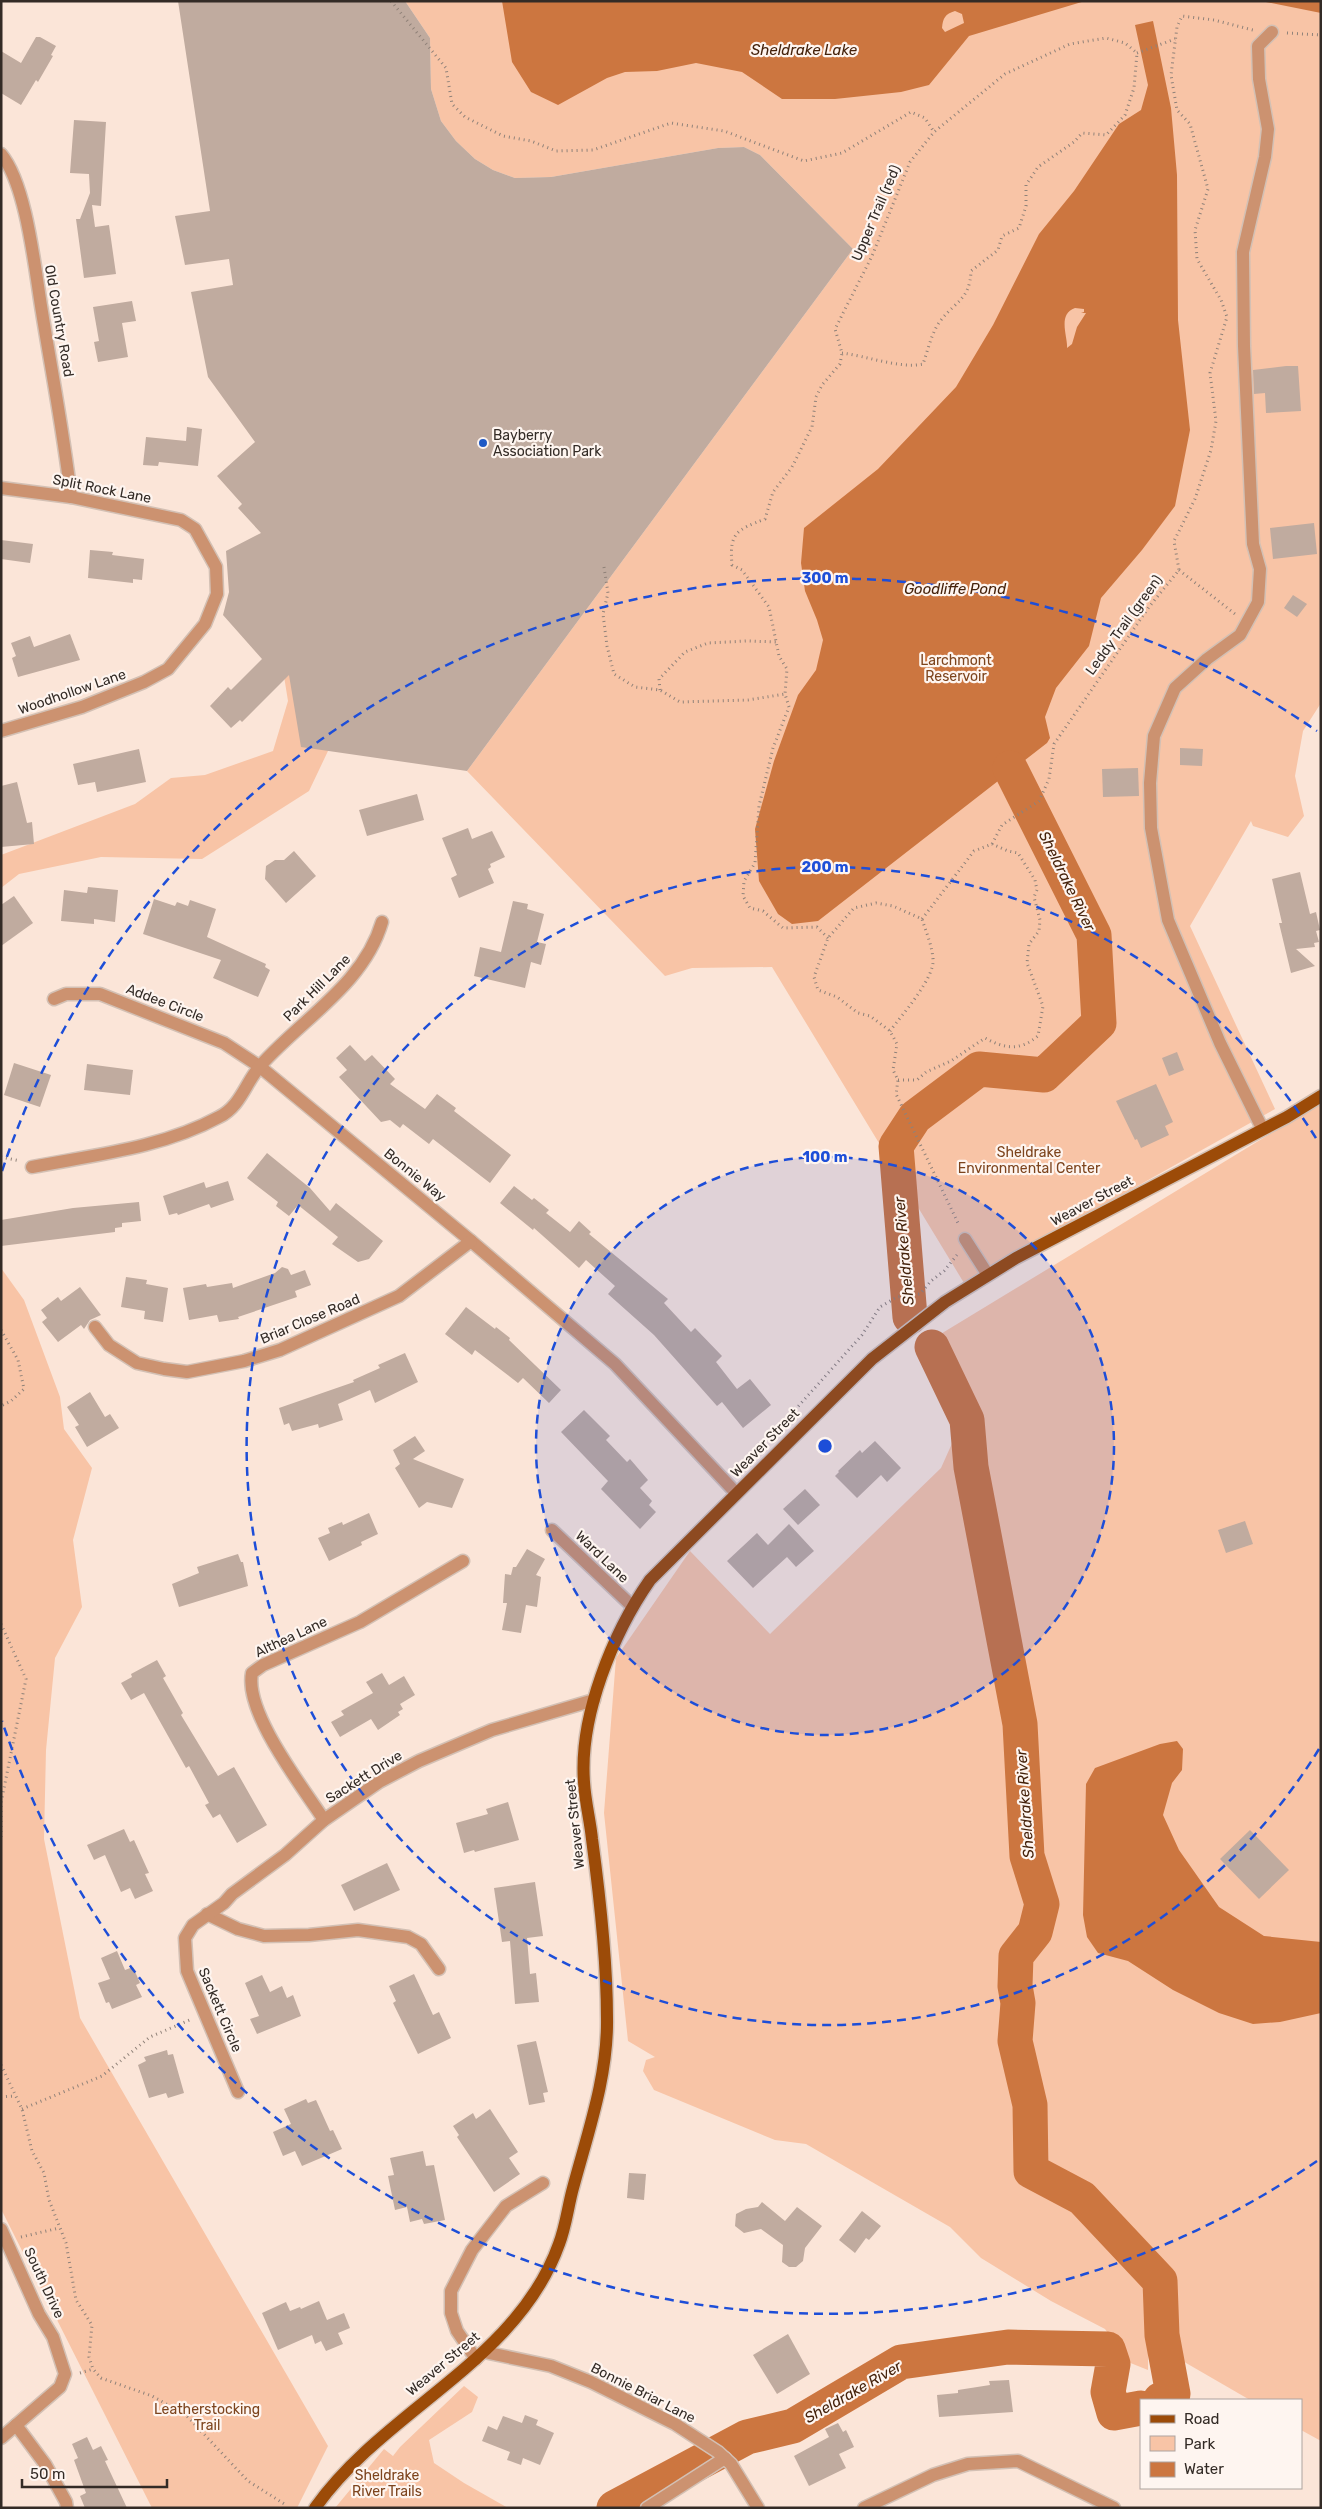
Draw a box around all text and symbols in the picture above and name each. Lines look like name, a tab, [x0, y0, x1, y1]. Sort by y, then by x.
water label: Sheldrake Lake	[751, 41, 858, 59]
street label: Upper Trail (red)	[848, 162, 904, 264]
street label: Old Country Road	[41, 264, 77, 378]
place label: Bayberry Association Park	[493, 427, 602, 460]
marker: Bayberry Association Park	[477, 437, 489, 449]
street label: Split Rock Lane	[51, 471, 153, 507]
text: 300 m	[801, 569, 849, 587]
street label: Leddy Trail (green)	[1082, 572, 1166, 678]
water label: Goodliffe Pond	[904, 580, 1007, 598]
park label: Larchmont Reservoir	[920, 652, 992, 685]
street label: Woodhollow Lane	[16, 666, 128, 718]
water label: Sheldrake River	[1035, 828, 1100, 935]
text: 200 m	[801, 858, 849, 876]
street label: Park Hill Lane	[280, 951, 354, 1025]
street label: Addee Circle	[124, 980, 206, 1026]
park label: Sheldrake Environmental Center	[958, 1144, 1101, 1177]
street label: Bonnie Way	[381, 1145, 450, 1205]
text: 100 m	[803, 1148, 847, 1166]
street label: Weaver Street	[1048, 1172, 1136, 1230]
water label: Sheldrake River	[890, 1195, 918, 1306]
street label: Briar Close Road	[258, 1290, 362, 1348]
street label: Weaver Street	[727, 1405, 803, 1481]
centre of rings	[816, 1437, 834, 1455]
street label: Ward Lane	[572, 1527, 632, 1587]
street label: Althea Lane	[252, 1613, 330, 1661]
street label: Sackett Drive	[323, 1747, 405, 1807]
water label: Sheldrake River	[1012, 1748, 1038, 1859]
street label: Weaver Street	[562, 1778, 588, 1870]
street label: Sackett Circle	[195, 1965, 245, 2055]
street label: South Drive	[20, 2245, 68, 2321]
street label: Weaver Street	[403, 2328, 484, 2400]
water label: Sheldrake River	[801, 2356, 906, 2427]
street label: Bonnie Briar Lane	[588, 2359, 698, 2427]
legend	[1140, 2399, 1302, 2489]
park label: Leatherstocking Trail	[154, 2401, 260, 2434]
text: Road	[1184, 2410, 1220, 2428]
text: Park	[1184, 2435, 1215, 2453]
scale bar	[22, 2456, 168, 2488]
text: Water	[1184, 2460, 1224, 2478]
text: 50 m	[30, 2465, 65, 2483]
park label: Sheldrake River Trails	[352, 2467, 422, 2500]

